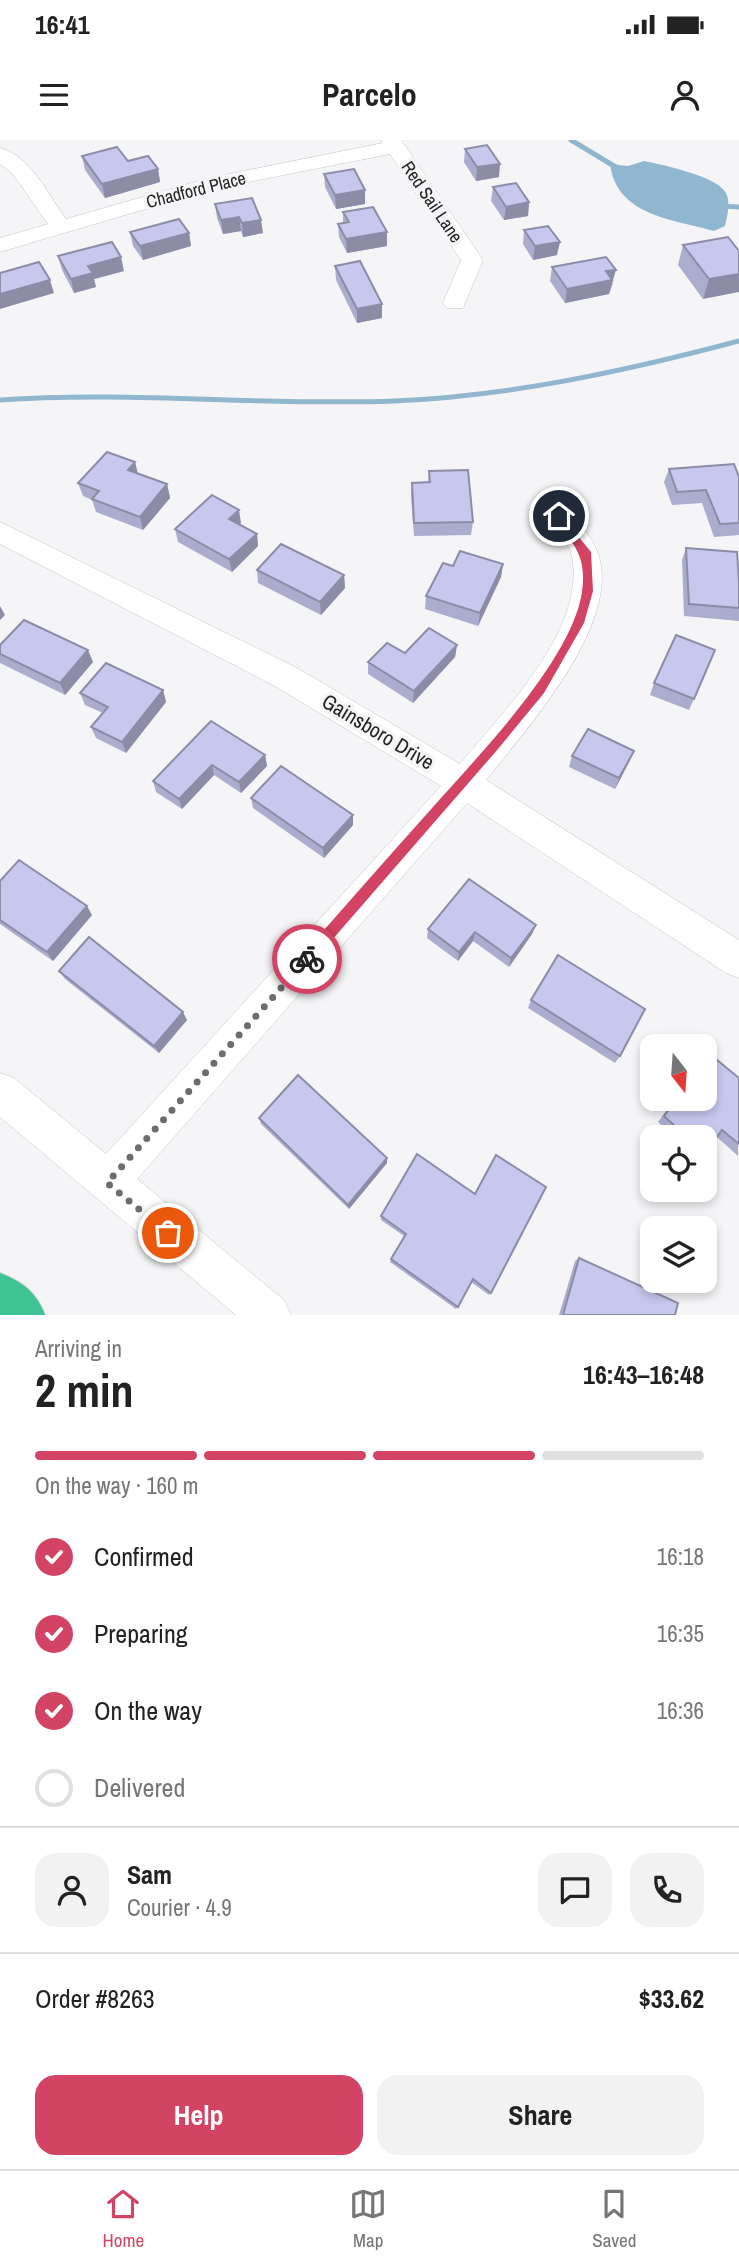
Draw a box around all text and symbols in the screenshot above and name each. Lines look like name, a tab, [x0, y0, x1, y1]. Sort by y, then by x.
text: 16:41	[35, 7, 90, 42]
text: Parcelo	[322, 73, 417, 116]
icon: menu	[35, 76, 73, 114]
icon: person	[666, 76, 704, 114]
street label: Red Sail Lane	[396, 156, 469, 247]
street label: Chadford Place	[143, 165, 248, 214]
pin	[529, 486, 589, 546]
icon: home	[540, 497, 578, 535]
street label: Gainsboro Drive	[317, 687, 440, 777]
courier	[272, 924, 342, 994]
icon: bike	[288, 940, 326, 978]
north arrow	[640, 1034, 718, 1111]
map controls	[640, 1034, 717, 1293]
button: locate	[640, 1125, 717, 1202]
pin	[138, 1203, 198, 1263]
icon: bag	[149, 1214, 187, 1252]
button: layers	[640, 1216, 717, 1293]
text: Arriving in	[35, 1333, 122, 1364]
text: 16:43–16:48	[583, 1357, 704, 1392]
text: 2 min	[35, 1359, 134, 1421]
text: On the way · 160 m	[35, 1470, 199, 1501]
icon: check	[35, 1538, 73, 1576]
text: Confirmed	[94, 1539, 194, 1574]
text: 16:18	[657, 1541, 704, 1572]
icon: check	[35, 1615, 73, 1653]
text: Preparing	[94, 1616, 188, 1651]
text: 16:35	[657, 1618, 704, 1649]
icon: check	[35, 1692, 73, 1730]
text: On the way	[94, 1693, 202, 1728]
text: 16:36	[657, 1695, 704, 1726]
text: Delivered	[94, 1770, 185, 1805]
button: person	[35, 1853, 109, 1927]
button: chat	[538, 1853, 612, 1927]
button: phone	[630, 1853, 704, 1927]
text: Sam	[127, 1857, 172, 1892]
text: Courier · 4.9	[127, 1892, 232, 1923]
text: Order #8263	[35, 1981, 155, 2016]
text: $33.62	[639, 1981, 704, 2016]
button: Help	[35, 2075, 363, 2155]
button: Share	[377, 2075, 704, 2155]
tab: Home	[103, 2185, 144, 2253]
tab: Map	[349, 2185, 387, 2253]
tab: Saved	[592, 2185, 636, 2253]

